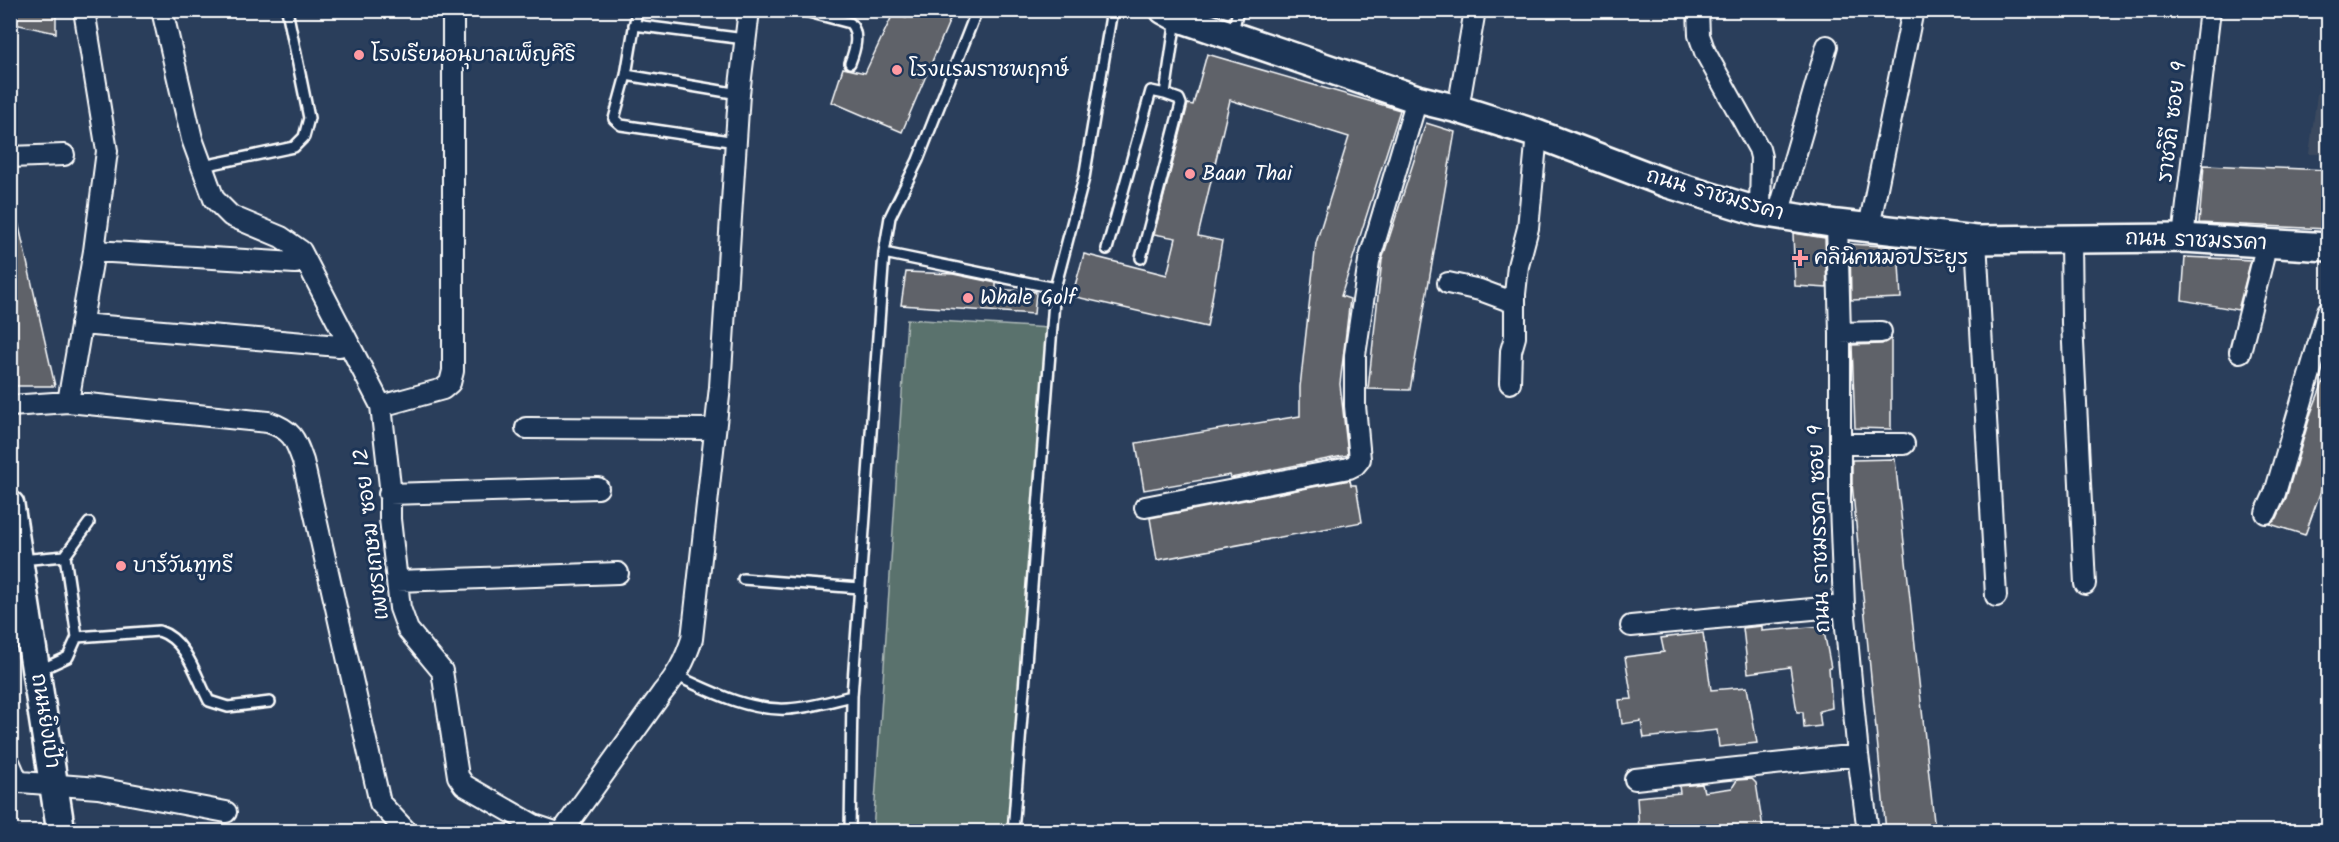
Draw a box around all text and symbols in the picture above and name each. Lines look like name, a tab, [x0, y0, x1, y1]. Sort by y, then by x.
place label: โรงเรียนอนุบาลเพ็ญศิริ	[371, 39, 576, 72]
marker: โรงเรียนอนุบาลเพ็ญศิริ	[352, 48, 366, 62]
place label: โรงแรมราชพฤกษ์	[909, 54, 1070, 87]
street label: ราชวิถี ซอย 9	[2149, 60, 2197, 184]
marker: โรงแรมราชพฤกษ์	[890, 63, 904, 77]
place label: Baan Thai	[1202, 158, 1293, 191]
street label: ถนน ราชมรรคา	[1642, 160, 1788, 230]
marker: Baan Thai	[1183, 167, 1197, 181]
street label: ถนน ราชมรรคา	[2125, 222, 2267, 260]
place label: คลินิคหมอประยูร	[1814, 242, 1968, 275]
marker: คลินิคหมอประยูร	[1791, 249, 1809, 267]
place label: Whale Golf	[980, 282, 1078, 315]
marker: Whale Golf	[961, 291, 975, 305]
street label: ถนน ราชมรรคา ซอย 9	[1800, 424, 1840, 634]
street label: เพชรเกษม ซอย 12	[345, 446, 399, 622]
place label: บาร์วันทูทรี	[133, 550, 233, 583]
marker: บาร์วันทูทรี	[114, 559, 128, 573]
street label: ถนนยิงเป้า	[21, 671, 69, 771]

